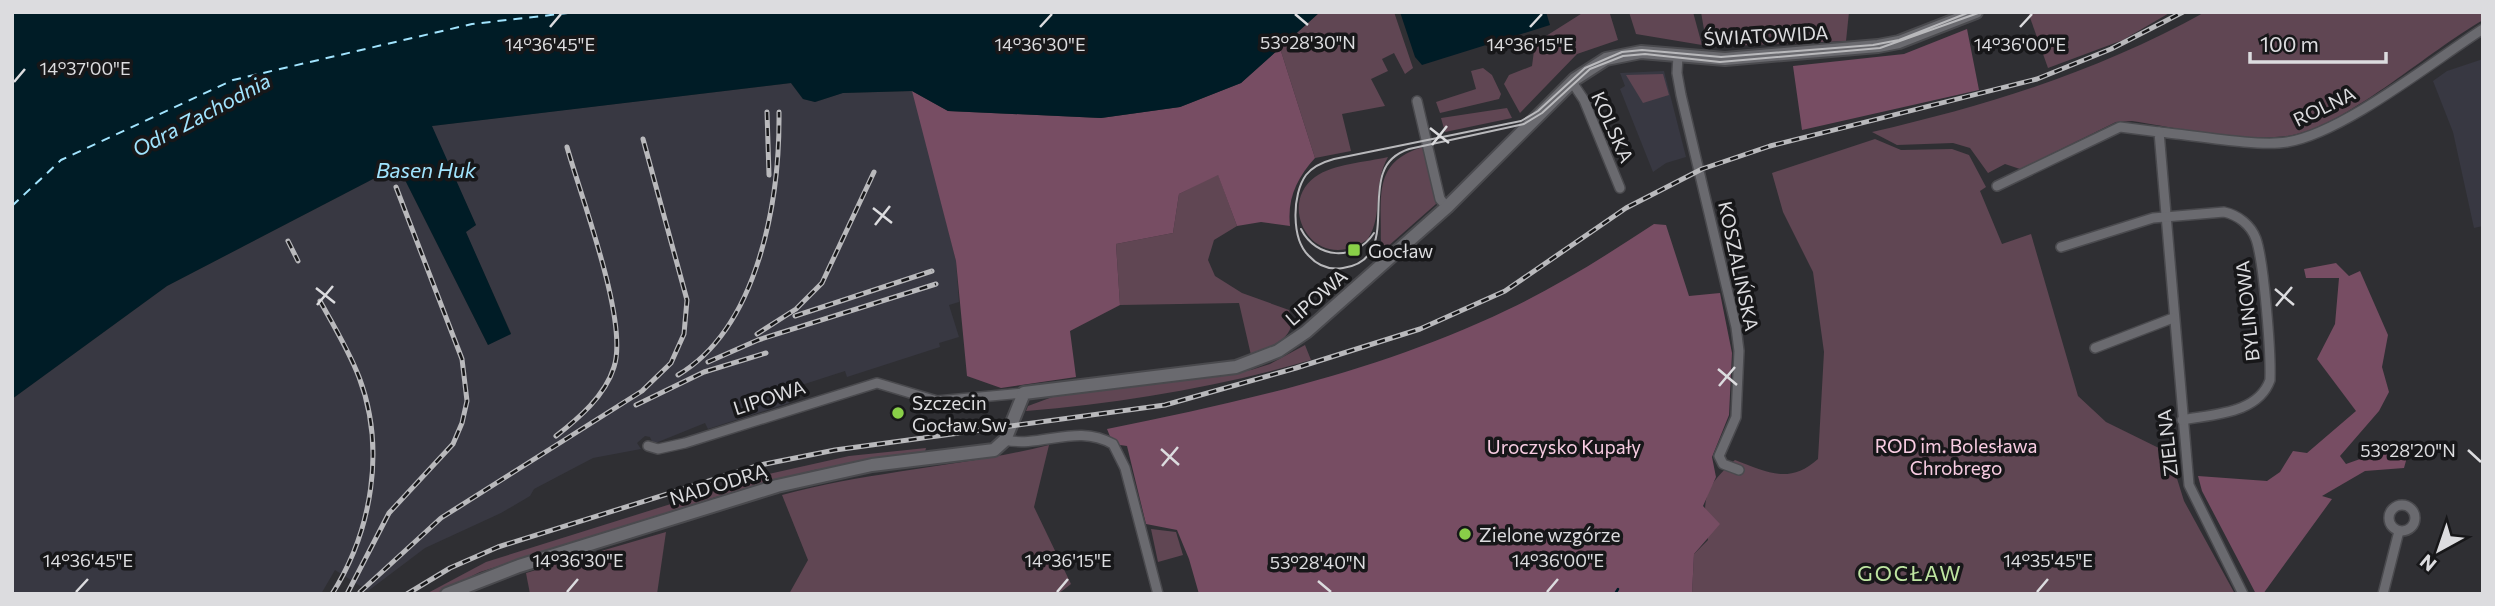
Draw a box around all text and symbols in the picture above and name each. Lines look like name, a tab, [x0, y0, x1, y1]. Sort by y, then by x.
street label: ŚWIATOWIDA	[1703, 19, 1829, 50]
scale bar	[2250, 21, 2386, 65]
text: 53°28'30"N	[1260, 31, 1356, 53]
text: 100 m	[2260, 31, 2319, 56]
text: 14°36'45"E	[505, 33, 595, 55]
text: 14°36'30"E	[994, 33, 1086, 55]
text: 14°36'15"E	[1486, 33, 1574, 55]
text: 14°36'00"E	[1974, 33, 2066, 55]
text: 14°37'00"E	[39, 57, 131, 79]
water label: Odra Zachodnia	[128, 67, 274, 161]
street label: ROLNA	[2289, 81, 2359, 131]
street label: KOLSKA	[1587, 88, 1639, 166]
water label: Basen Huk	[376, 157, 477, 182]
street label: KOSZALIŃSKA	[1714, 199, 1764, 333]
place label: Gocław	[1368, 239, 1433, 262]
marker: Gocław	[1346, 242, 1362, 258]
street label: BYLINOWA	[2230, 260, 2264, 362]
street label: LIPOWA	[1280, 264, 1352, 330]
street label: LIPOWA	[730, 375, 808, 419]
place label: Szczecin Gocław Sw	[912, 391, 1007, 436]
marker: Szczecin Gocław Sw	[890, 405, 906, 421]
street label: ZIELNA	[2152, 408, 2182, 478]
park label: ROD im. Bolesława Chrobrego	[1875, 434, 2037, 479]
park label: Uroczysko Kupały	[1487, 435, 1641, 458]
text: 53°28'20"N	[2360, 439, 2456, 461]
street label: NAD ODRĄ	[667, 458, 769, 510]
north arrow	[2404, 515, 2474, 585]
place label: Zielone wzgórze	[1479, 523, 1621, 546]
marker: Zielone wzgórze	[1457, 526, 1473, 542]
text: 14°36'45"E	[43, 549, 133, 571]
text: 14°36'30"E	[532, 549, 624, 571]
text: 14°36'15"E	[1024, 549, 1112, 571]
text: 14°36'00"E	[1512, 549, 1604, 571]
text: 14°35'45"E	[2003, 549, 2093, 571]
text: N	[2415, 550, 2441, 577]
text: 53°28'40"N	[1270, 551, 1366, 573]
district label: GOCŁAW	[1857, 560, 1963, 585]

